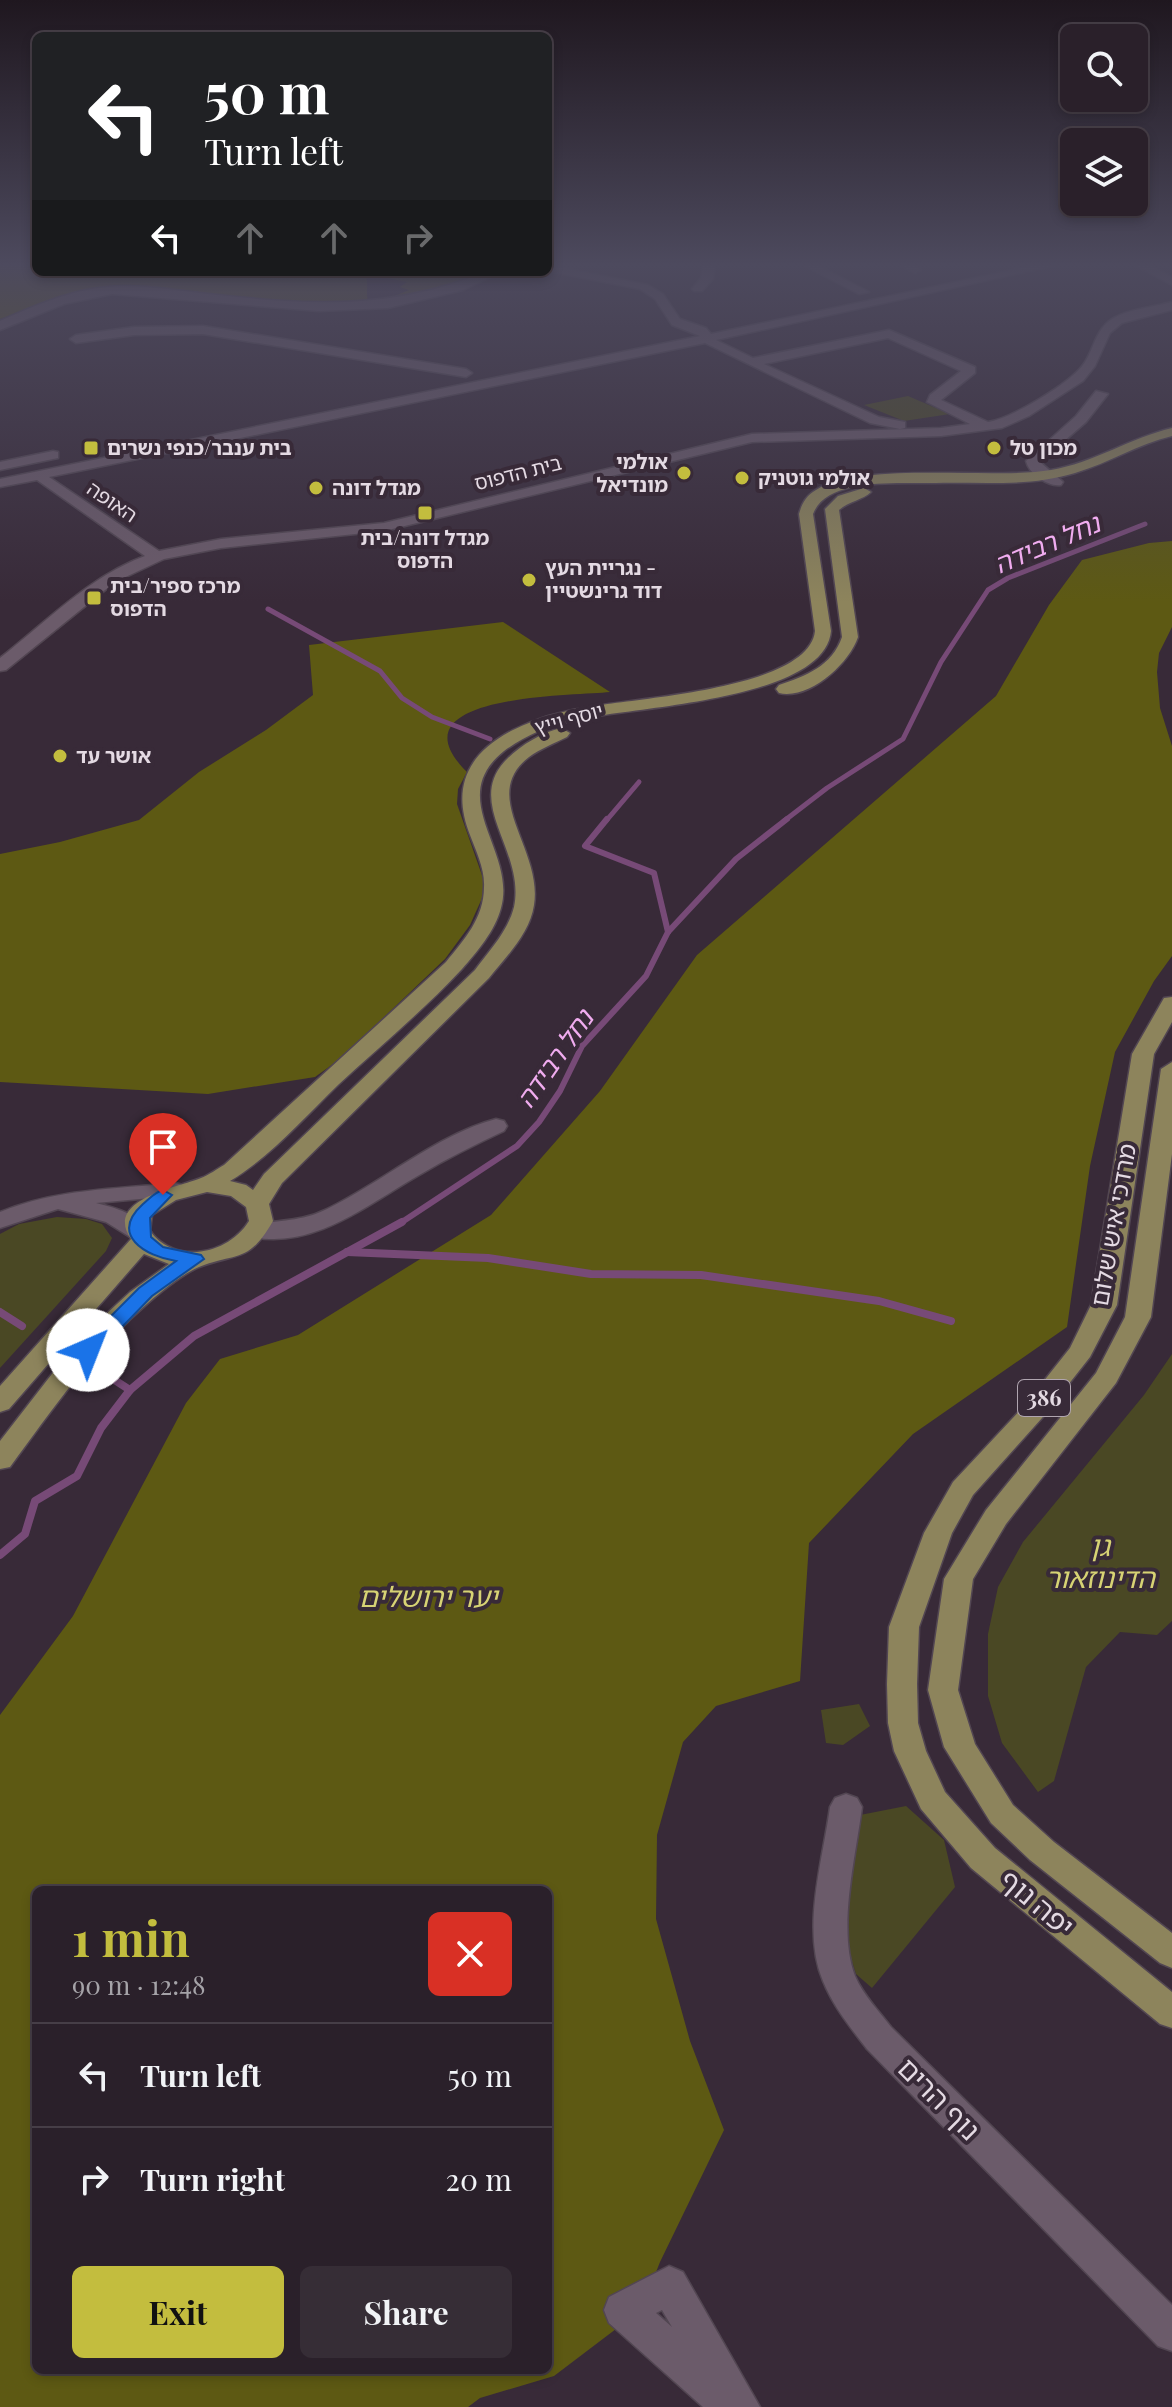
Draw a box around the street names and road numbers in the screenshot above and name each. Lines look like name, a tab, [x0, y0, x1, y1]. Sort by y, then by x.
street label: בית הדפוס	[471, 448, 564, 495]
street label: האופה	[82, 474, 143, 527]
street label: יוסף וייץ	[531, 695, 606, 740]
street label: מרדכי איש שלום	[1082, 1141, 1142, 1309]
road number: 386	[1018, 1380, 1070, 1416]
street label: יפה נוף	[993, 1860, 1083, 1943]
street label: נוף הרים	[891, 2049, 989, 2147]

